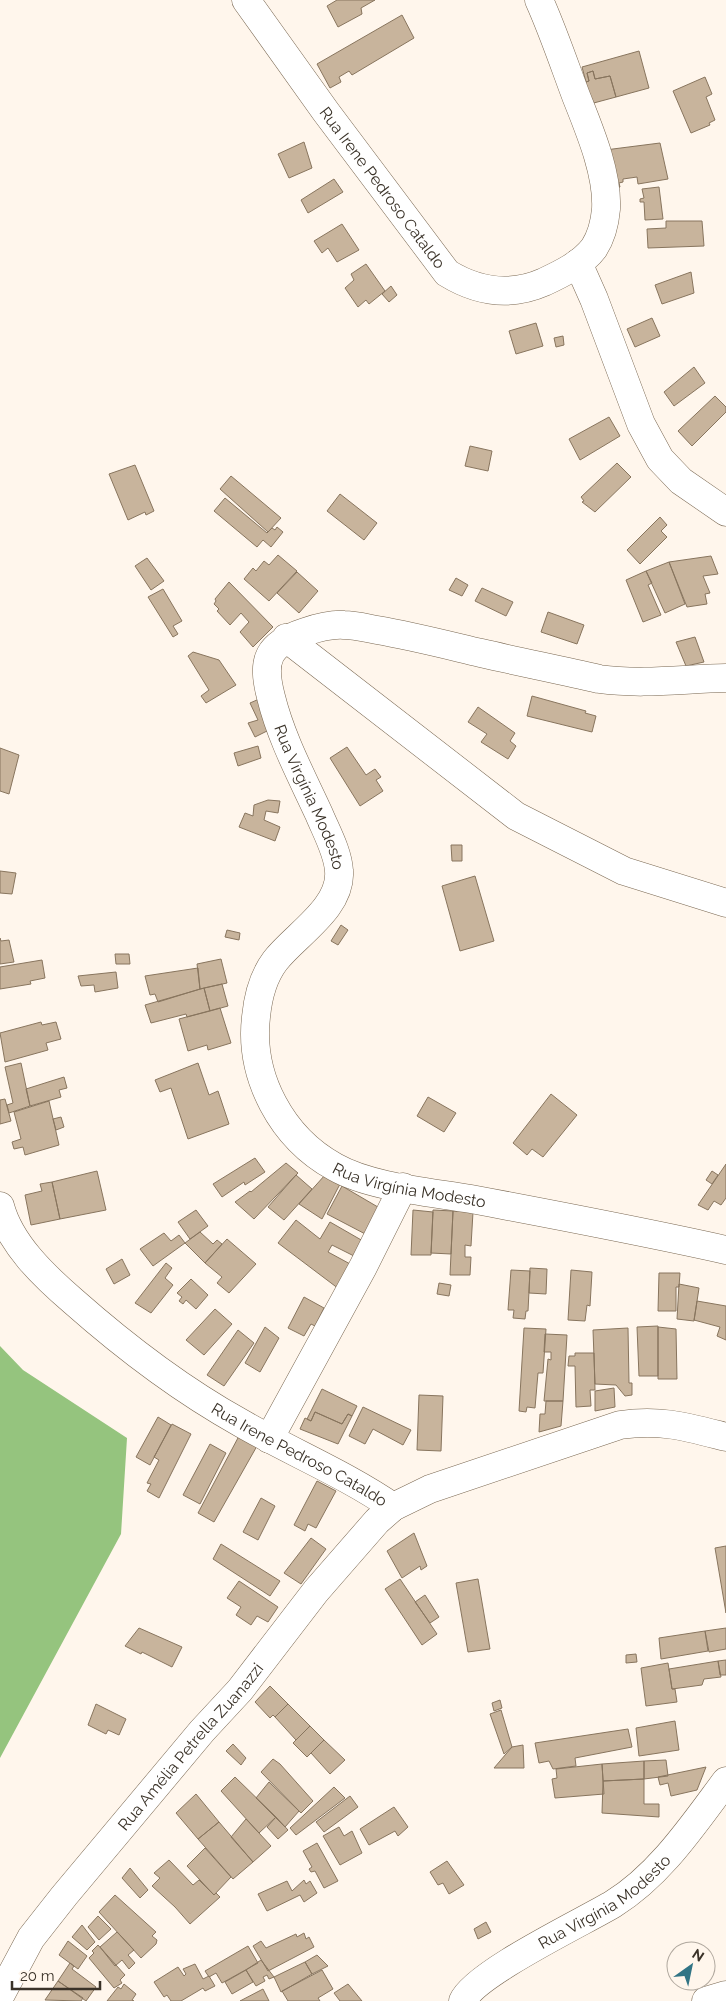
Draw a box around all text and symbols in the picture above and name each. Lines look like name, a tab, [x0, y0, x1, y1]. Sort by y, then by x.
street label: Rua Irene Pedroso Cataldo	[315, 103, 449, 272]
street label: Rua Virgínia Modesto	[270, 722, 348, 871]
street label: Rua Virgínia Modesto	[329, 1159, 487, 1212]
street label: Rua Irene Pedroso Cataldo	[208, 1399, 391, 1511]
street label: Rua Amélia Petrella Zuanazzi	[114, 1659, 267, 1834]
street label: Rua Virgínia Modesto	[535, 1851, 675, 1953]
north arrow	[666, 1941, 716, 1991]
text: N	[689, 1945, 707, 1965]
scale bar	[12, 1958, 100, 1990]
text: 20 m	[20, 1967, 55, 1985]

